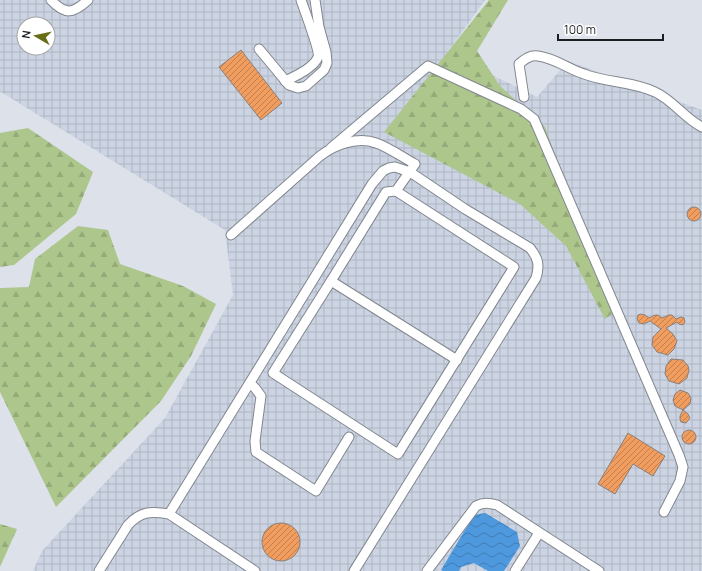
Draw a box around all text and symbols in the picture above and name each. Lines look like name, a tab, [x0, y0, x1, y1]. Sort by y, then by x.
north arrow	[16, 16, 56, 56]
scale bar	[558, 16, 663, 42]
text: 100 m	[564, 21, 596, 38]
text: N	[18, 29, 34, 39]

